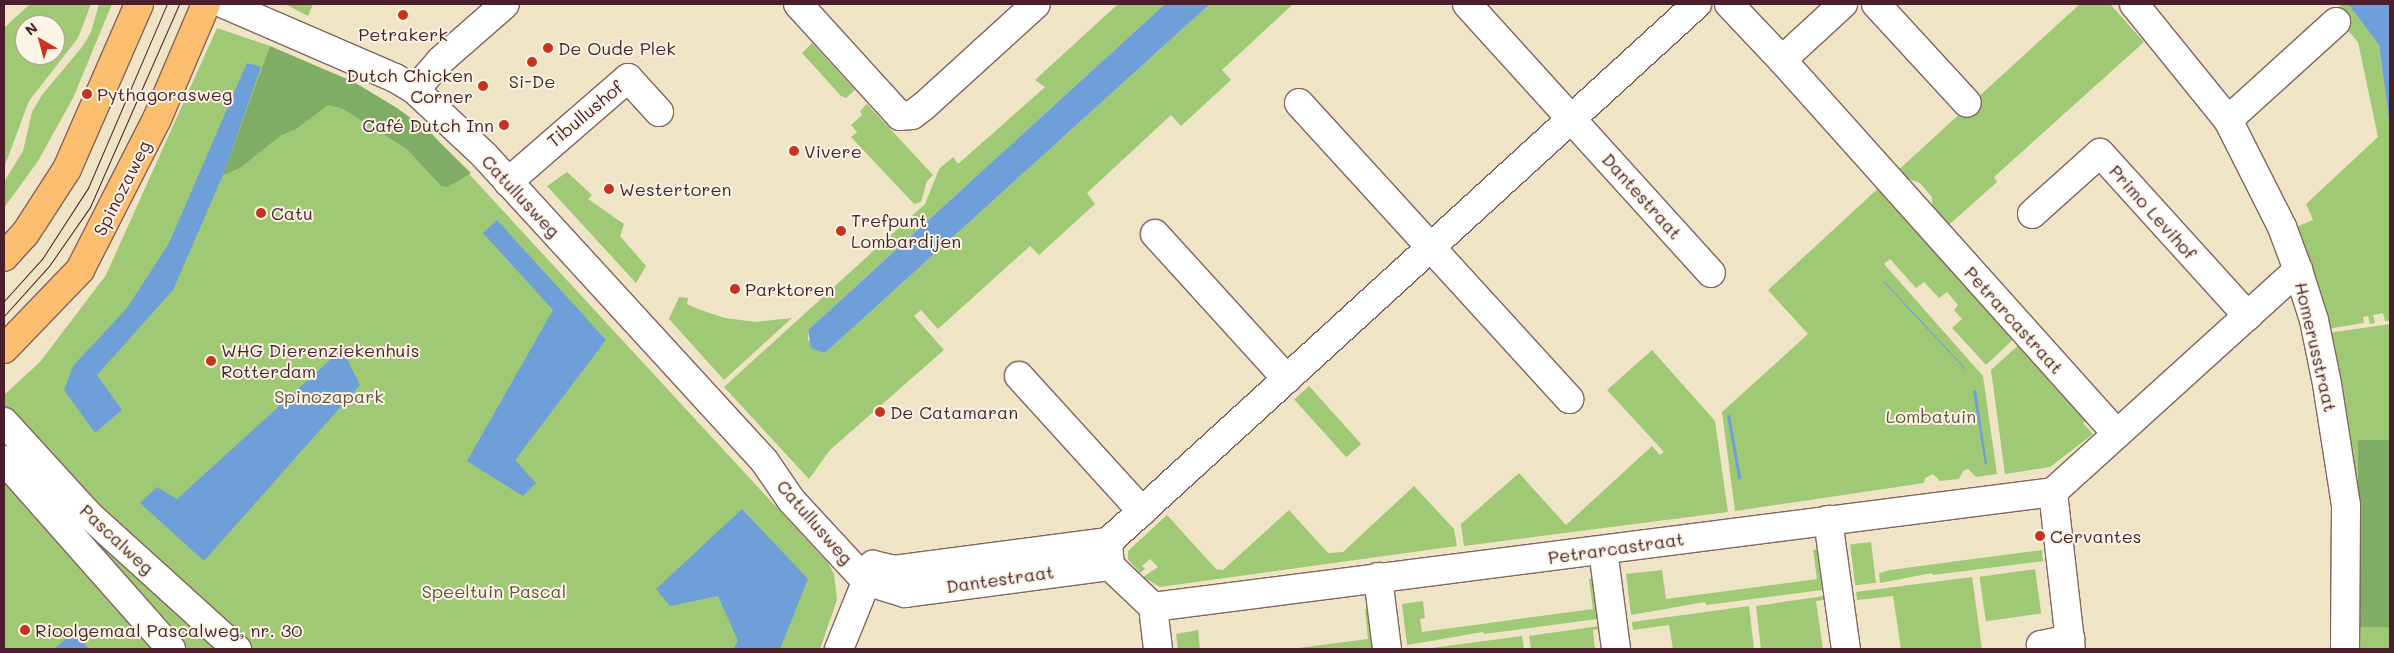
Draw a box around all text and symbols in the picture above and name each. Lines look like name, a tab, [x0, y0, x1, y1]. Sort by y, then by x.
marker: Petrakerk	[397, 9, 409, 21]
north arrow	[15, 15, 65, 65]
text: N	[21, 18, 41, 39]
place label: Petrakerk	[358, 23, 448, 45]
place label: De Oude Plek	[558, 37, 676, 59]
marker: De Oude Plek	[542, 42, 554, 54]
marker: Si-De	[526, 56, 538, 68]
place label: Dutch Chicken Corner	[347, 65, 473, 108]
place label: Si-De	[509, 70, 555, 92]
street label: Tibullushof	[543, 76, 627, 152]
marker: Dutch Chicken Corner	[477, 80, 489, 92]
place label: Pythagorasweg	[97, 83, 232, 105]
marker: Pythagorasweg	[81, 88, 93, 100]
place label: Café Dutch Inn	[362, 114, 494, 136]
marker: Café Dutch Inn	[498, 119, 510, 131]
street label: Spinozaweg	[89, 137, 155, 239]
place label: Vivere	[804, 140, 862, 162]
marker: Vivere	[788, 145, 800, 157]
street label: Dantestraat	[1598, 148, 1686, 244]
street label: Catullusweg	[477, 150, 565, 242]
street label: Primo Levihof	[2105, 160, 2201, 264]
place label: Westertoren	[619, 178, 732, 200]
marker: Westertoren	[603, 183, 615, 195]
place label: Catu	[271, 202, 313, 224]
marker: Catu	[255, 207, 267, 219]
place label: Trefpunt Lombardijen	[851, 210, 961, 252]
marker: Trefpunt Lombardijen	[835, 225, 847, 237]
street label: Petrarcastraat	[1960, 262, 2068, 378]
place label: Parktoren	[745, 278, 835, 300]
street label: Homerusstraat	[2291, 280, 2341, 414]
marker: Parktoren	[729, 283, 741, 295]
place label: WHG Dierenziekenhuis Rotterdam	[221, 340, 419, 382]
marker: WHG Dierenziekenhuis Rotterdam	[205, 355, 217, 367]
park label: Spinozapark	[274, 385, 384, 407]
place label: De Catamaran	[890, 401, 1018, 423]
park label: Lombatuin	[1886, 405, 1976, 427]
marker: De Catamaran	[874, 406, 886, 418]
street label: Catullusweg	[772, 475, 858, 569]
street label: Pascalweg	[76, 499, 158, 579]
place label: Cervantes	[2050, 525, 2142, 547]
street label: Petrarcastraat	[1547, 528, 1685, 568]
marker: Cervantes	[2034, 530, 2046, 542]
street label: Dantestraat	[945, 561, 1055, 597]
park label: Speeltuin Pascal	[422, 580, 566, 602]
place label: Rioolgemaal Pascalweg, nr. 30	[35, 619, 302, 641]
marker: Rioolgemaal Pascalweg, nr. 30	[19, 624, 31, 636]

